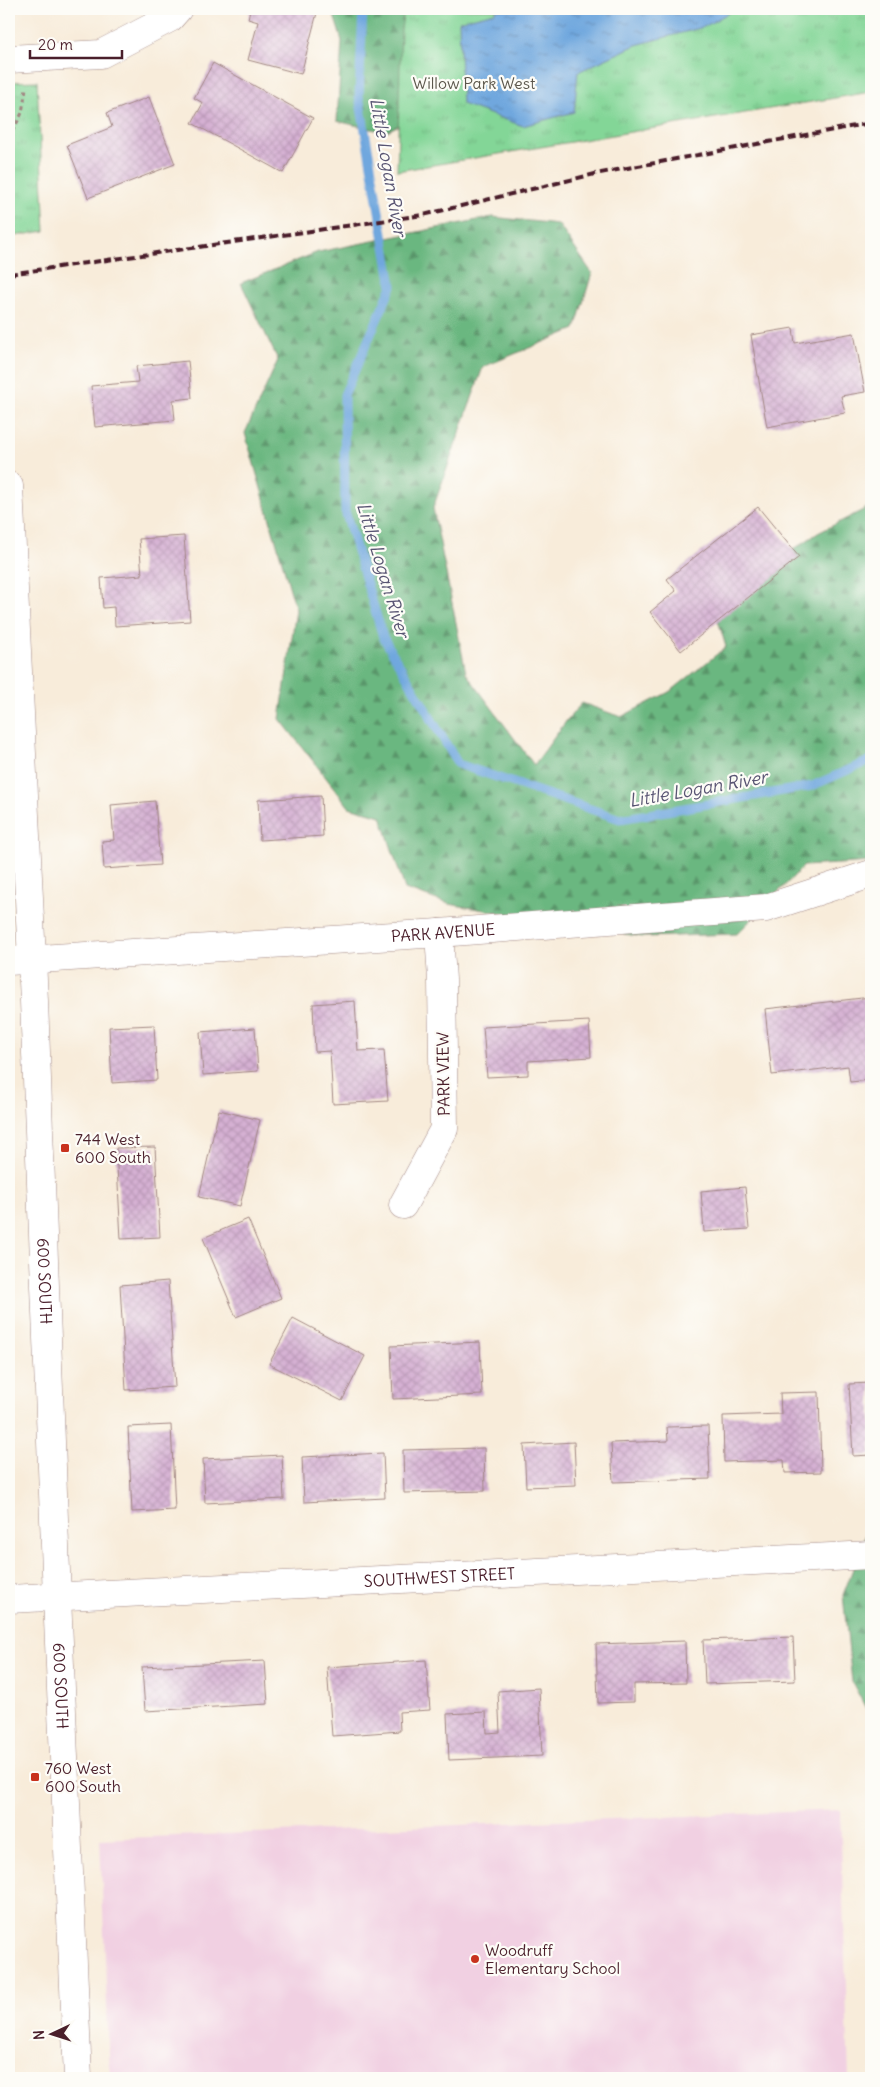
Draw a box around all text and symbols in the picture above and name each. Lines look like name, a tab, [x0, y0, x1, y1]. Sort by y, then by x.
scale bar	[30, 28, 122, 60]
text: 20 m	[38, 35, 73, 54]
park label: Willow Park West	[413, 73, 536, 93]
water label: Little Logan River	[365, 96, 412, 240]
water label: Little Logan River	[352, 500, 416, 643]
water label: Little Logan River	[627, 765, 771, 812]
street label: PARK AVENUE	[391, 919, 496, 946]
street label: PARK VIEW	[432, 1031, 454, 1116]
place label: 744 West 600 South	[75, 1129, 151, 1167]
marker: 744 West 600 South	[59, 1142, 71, 1154]
street label: 600 SOUTH	[33, 1238, 56, 1325]
street label: SOUTHWEST STREET	[363, 1563, 516, 1591]
street label: 600 SOUTH	[49, 1642, 73, 1729]
place label: 760 West 600 South	[45, 1758, 121, 1796]
marker: 760 West 600 South	[29, 1771, 41, 1783]
place label: Woodruff Elementary School	[485, 1940, 620, 1978]
marker: Woodruff Elementary School	[469, 1953, 481, 1965]
north arrow	[28, 2010, 78, 2060]
text: N	[30, 2029, 48, 2040]

